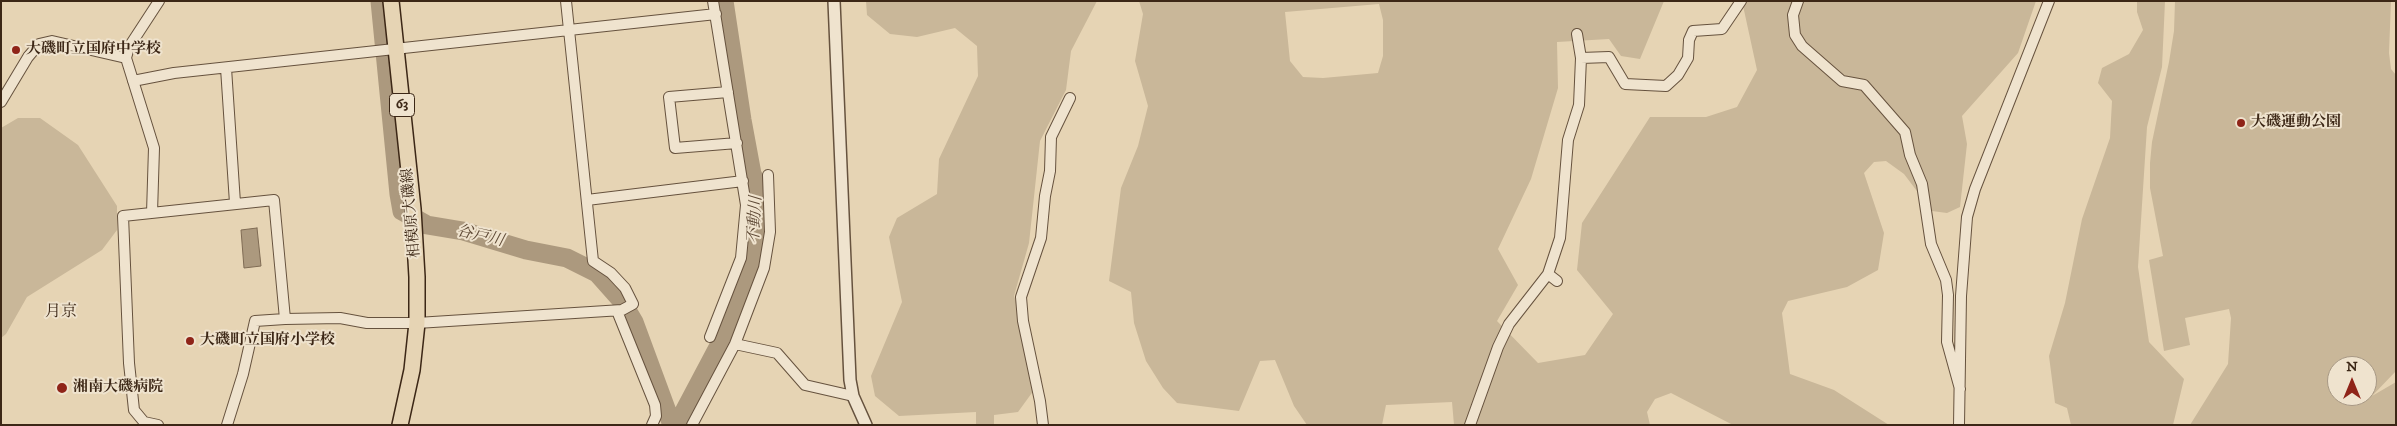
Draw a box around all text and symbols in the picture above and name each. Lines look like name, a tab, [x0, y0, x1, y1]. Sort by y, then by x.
place label: 大磯町立国府中学校	[26, 41, 161, 59]
marker: 大磯町立国府中学校	[10, 44, 22, 56]
road number: 63	[390, 94, 414, 116]
place label: 大磯運動公園	[2251, 114, 2341, 132]
marker: 大磯運動公園	[2235, 117, 2247, 129]
street label: 相模原大磯線	[399, 167, 425, 259]
water label: 不動川	[745, 196, 767, 244]
water label: 谷戸川	[454, 222, 506, 252]
district label: 月京	[45, 303, 77, 323]
place label: 大磯町立国府小学校	[200, 332, 335, 350]
marker: 大磯町立国府小学校	[184, 335, 196, 347]
north arrow	[2327, 356, 2377, 406]
text: N	[2346, 358, 2358, 376]
place label: 湘南大磯病院	[73, 379, 163, 397]
marker: 湘南大磯病院	[55, 381, 69, 395]

